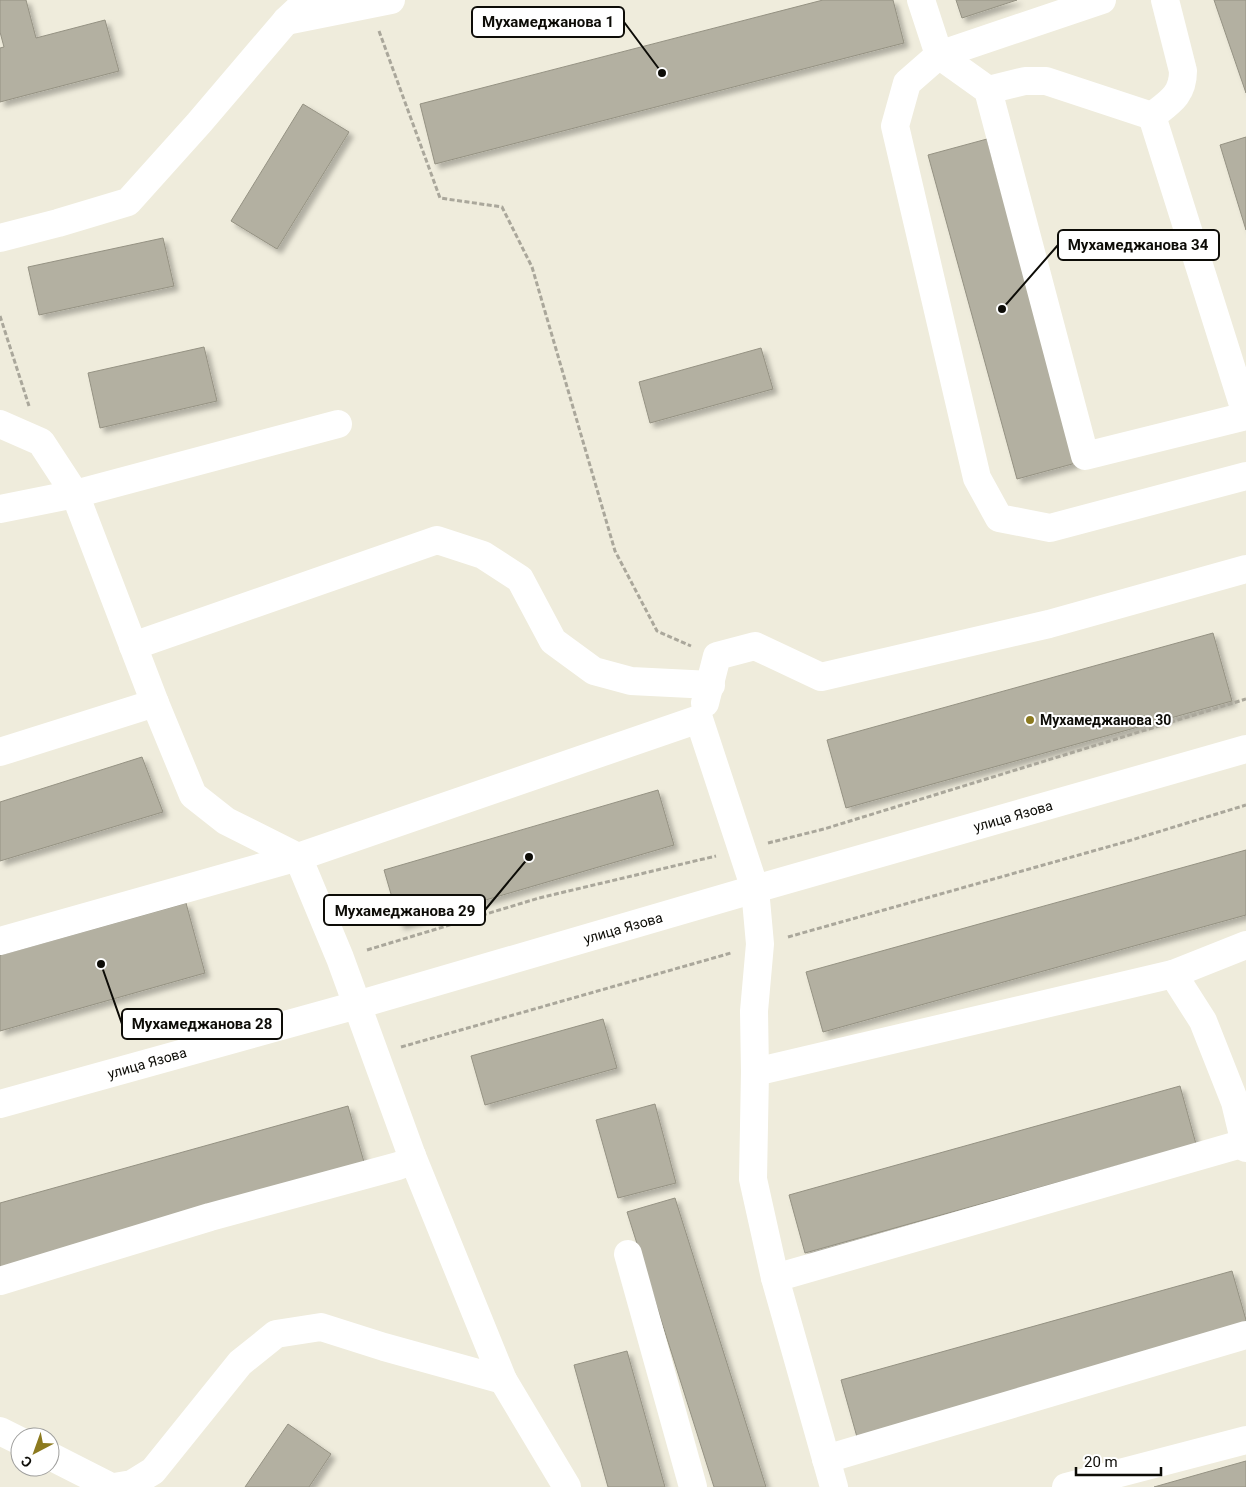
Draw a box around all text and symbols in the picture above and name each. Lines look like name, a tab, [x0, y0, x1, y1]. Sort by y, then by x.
callout: Мухамеджанова 1	[472, 7, 624, 37]
text: Мухамеджанова 1	[482, 13, 614, 31]
callout: Мухамеджанова 34	[1058, 230, 1219, 260]
text: Мухамеджанова 34	[1068, 236, 1209, 254]
place label: Мухамеджанова 30	[1040, 712, 1171, 728]
marker: Мухамеджанова 30	[1024, 714, 1036, 726]
street label: улица Язова	[972, 797, 1054, 835]
callout: Мухамеджанова 29	[324, 895, 485, 925]
text: Мухамеджанова 29	[335, 902, 475, 920]
street label: улица Язова	[582, 909, 664, 947]
callout: Мухамеджанова 28	[122, 1009, 282, 1039]
text: Мухамеджанова 28	[132, 1015, 272, 1033]
street label: улица Язова	[106, 1044, 188, 1082]
north arrow	[10, 1427, 60, 1477]
scale bar	[1076, 1444, 1161, 1476]
text: С	[18, 1453, 35, 1471]
text: 20 m	[1084, 1453, 1118, 1471]

